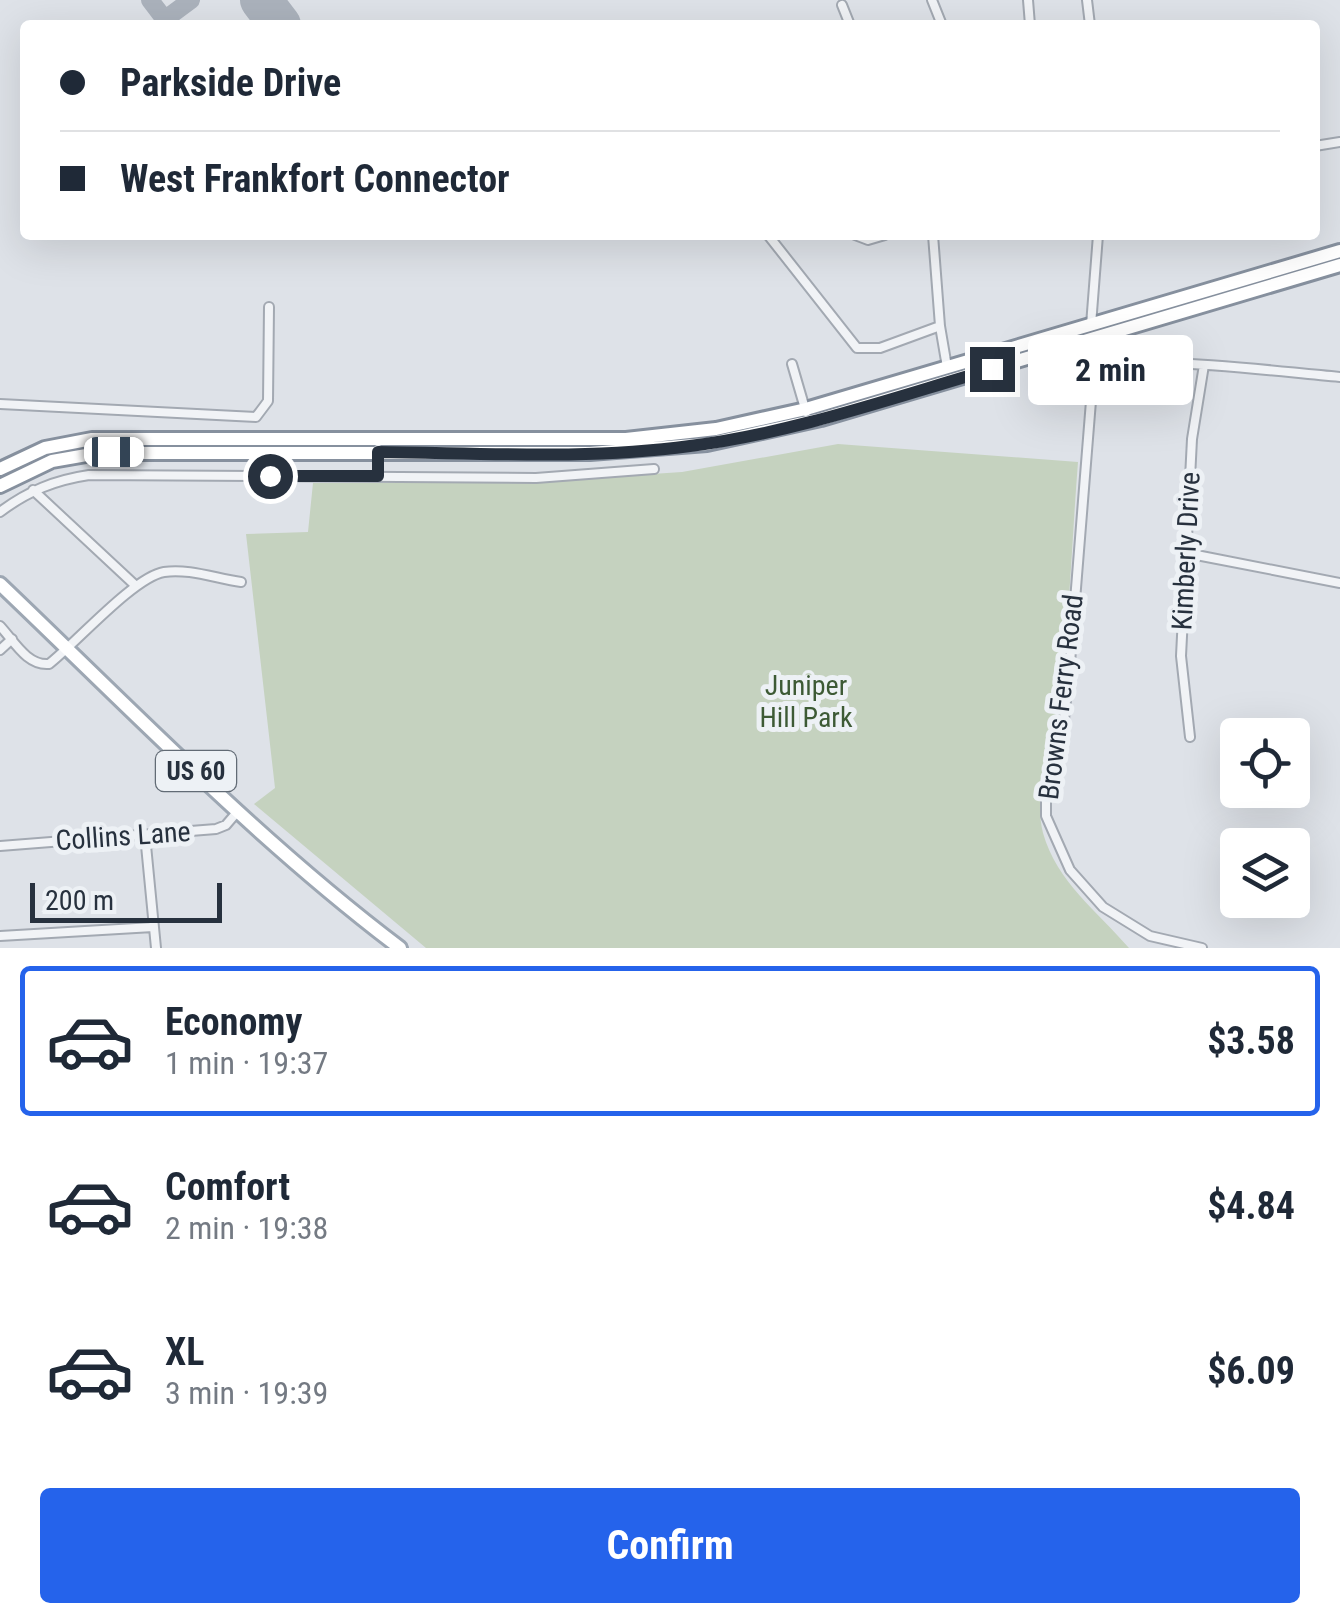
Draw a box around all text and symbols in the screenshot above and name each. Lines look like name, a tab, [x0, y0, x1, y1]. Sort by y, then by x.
text: Parkside Drive	[120, 61, 341, 105]
text: West Frankfort Connector	[120, 157, 510, 201]
callout: 2 min	[1027, 334, 1192, 404]
route end	[970, 347, 1015, 392]
text: 2 min	[1075, 351, 1146, 389]
car	[84, 437, 144, 467]
route start	[248, 454, 293, 499]
street label: Kimberly Drive	[1165, 471, 1207, 631]
street label: Browns Ferry Road	[1032, 593, 1090, 801]
park label: Juniper Hill Park	[760, 669, 853, 734]
map controls	[1220, 718, 1310, 918]
button: locate	[1220, 718, 1310, 808]
road number: US 60	[156, 751, 236, 791]
street label: Collins Lane	[54, 815, 192, 857]
button: layers	[1220, 828, 1310, 918]
scale bar	[30, 878, 222, 923]
text: 200 m	[45, 884, 114, 917]
icon: car	[45, 996, 135, 1086]
text: Economy	[165, 1000, 302, 1044]
text: $3.58	[1207, 1019, 1295, 1063]
text: 1 min · 19:37	[165, 1044, 328, 1082]
icon: car	[45, 1161, 135, 1251]
text: Comfort	[165, 1165, 290, 1209]
text: $4.84	[1207, 1184, 1295, 1228]
text: 2 min · 19:38	[165, 1209, 328, 1247]
icon: car	[45, 1326, 135, 1416]
text: XL	[165, 1330, 204, 1374]
text: $6.09	[1207, 1349, 1295, 1393]
text: 3 min · 19:39	[165, 1374, 328, 1412]
button: Confirm	[40, 1488, 1300, 1603]

